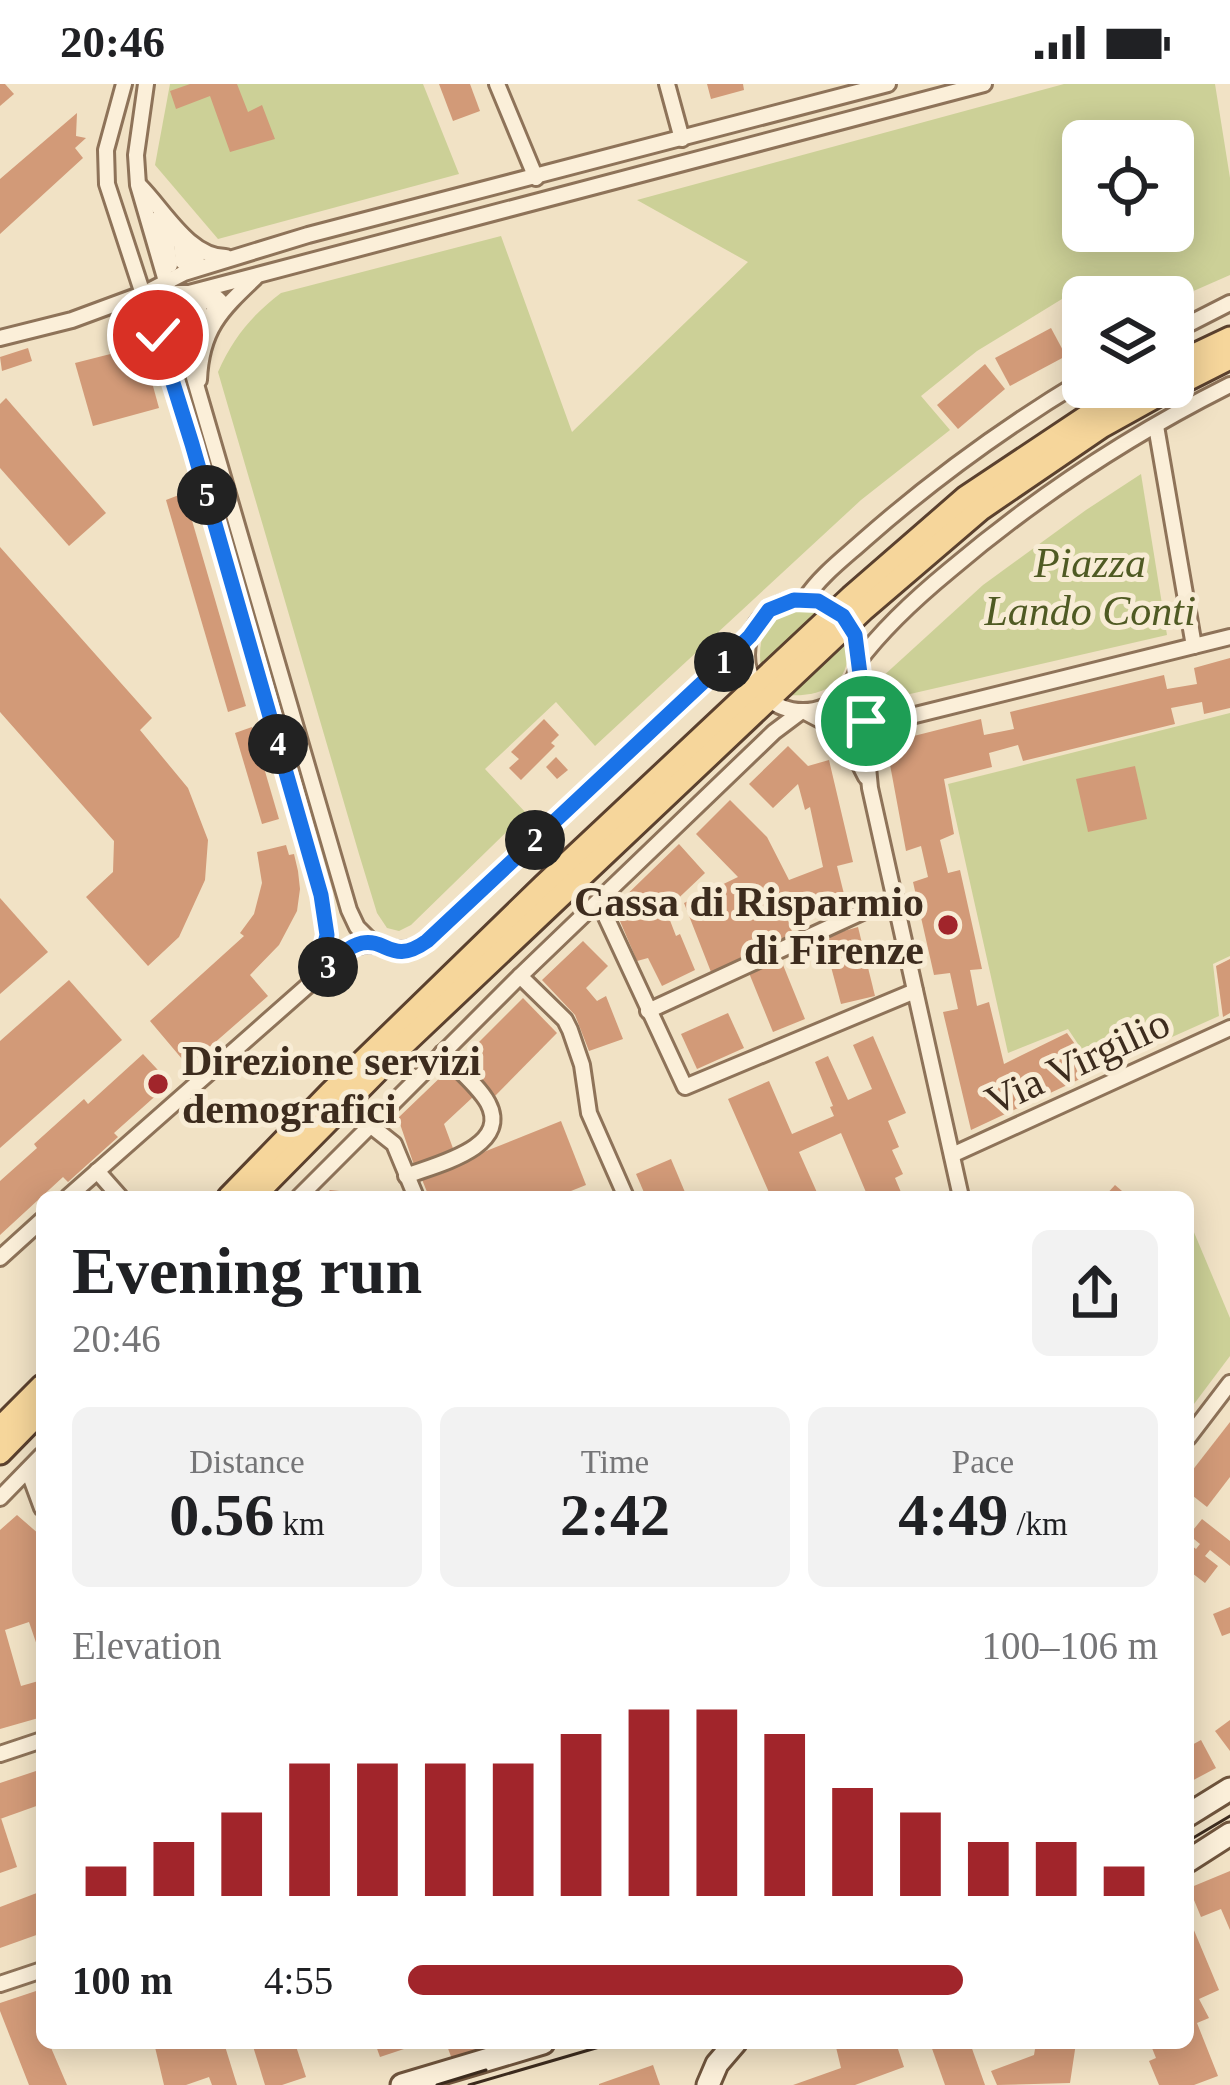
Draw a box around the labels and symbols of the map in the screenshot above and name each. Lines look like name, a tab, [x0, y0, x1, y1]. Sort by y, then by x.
pin	[107, 284, 209, 386]
pin: 5	[177, 465, 237, 525]
park label: Piazza Lando Conti	[983, 540, 1196, 634]
pin: 1	[694, 632, 754, 692]
pin	[815, 670, 917, 772]
pin: 4	[248, 714, 308, 774]
pin: 2	[505, 810, 565, 870]
place label: Cassa di Risparmio di Firenze	[574, 879, 924, 973]
marker: Cassa di Risparmio di Firenze	[935, 912, 961, 938]
pin: 3	[298, 937, 358, 997]
street label: Via Virgilio	[978, 999, 1177, 1125]
place label: Direzione servizi demografici	[182, 1038, 481, 1132]
marker: Direzione servizi demografici	[145, 1071, 171, 1097]

